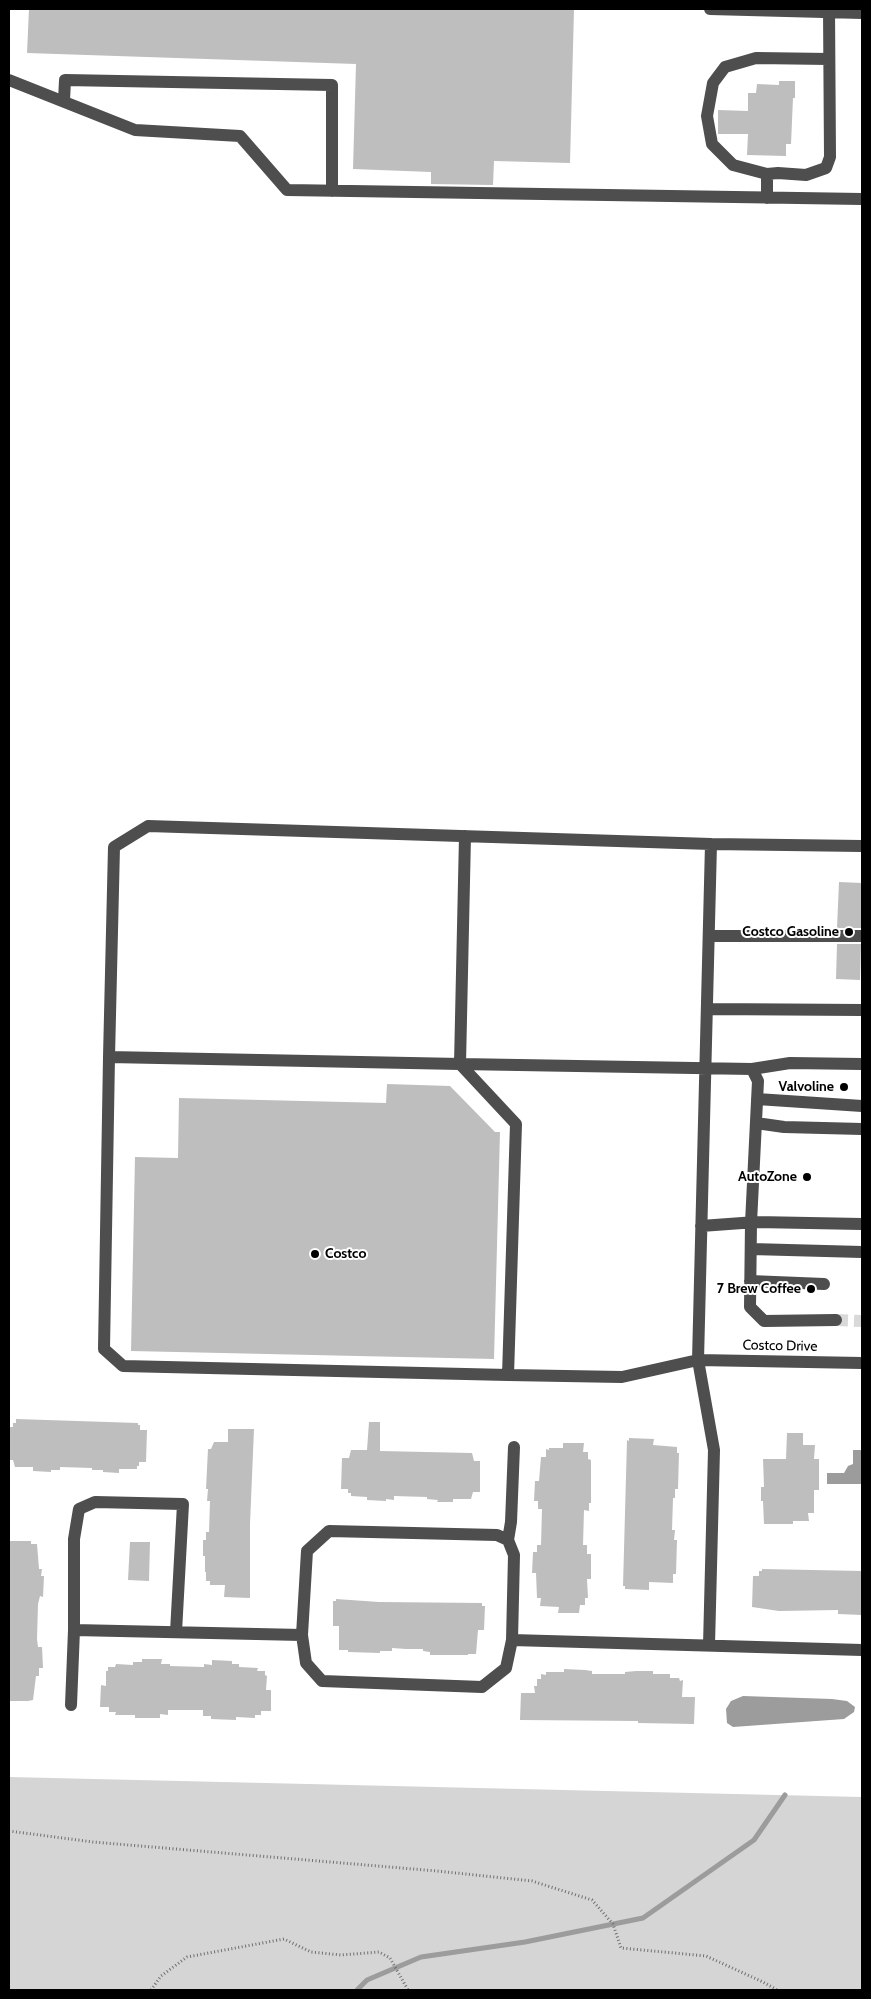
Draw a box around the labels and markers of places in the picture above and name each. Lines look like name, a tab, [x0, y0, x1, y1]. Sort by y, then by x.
place label: Costco Gasoline	[742, 924, 839, 940]
marker: Costco Gasoline	[843, 926, 855, 938]
place label: Valvoline	[779, 1079, 834, 1095]
marker: Valvoline	[838, 1081, 850, 1093]
place label: AutoZone	[738, 1169, 797, 1185]
marker: AutoZone	[801, 1171, 813, 1183]
place label: Costco	[325, 1246, 366, 1262]
marker: Costco	[309, 1248, 321, 1260]
place label: 7 Brew Coffee	[717, 1281, 801, 1297]
marker: 7 Brew Coffee	[805, 1283, 817, 1295]

